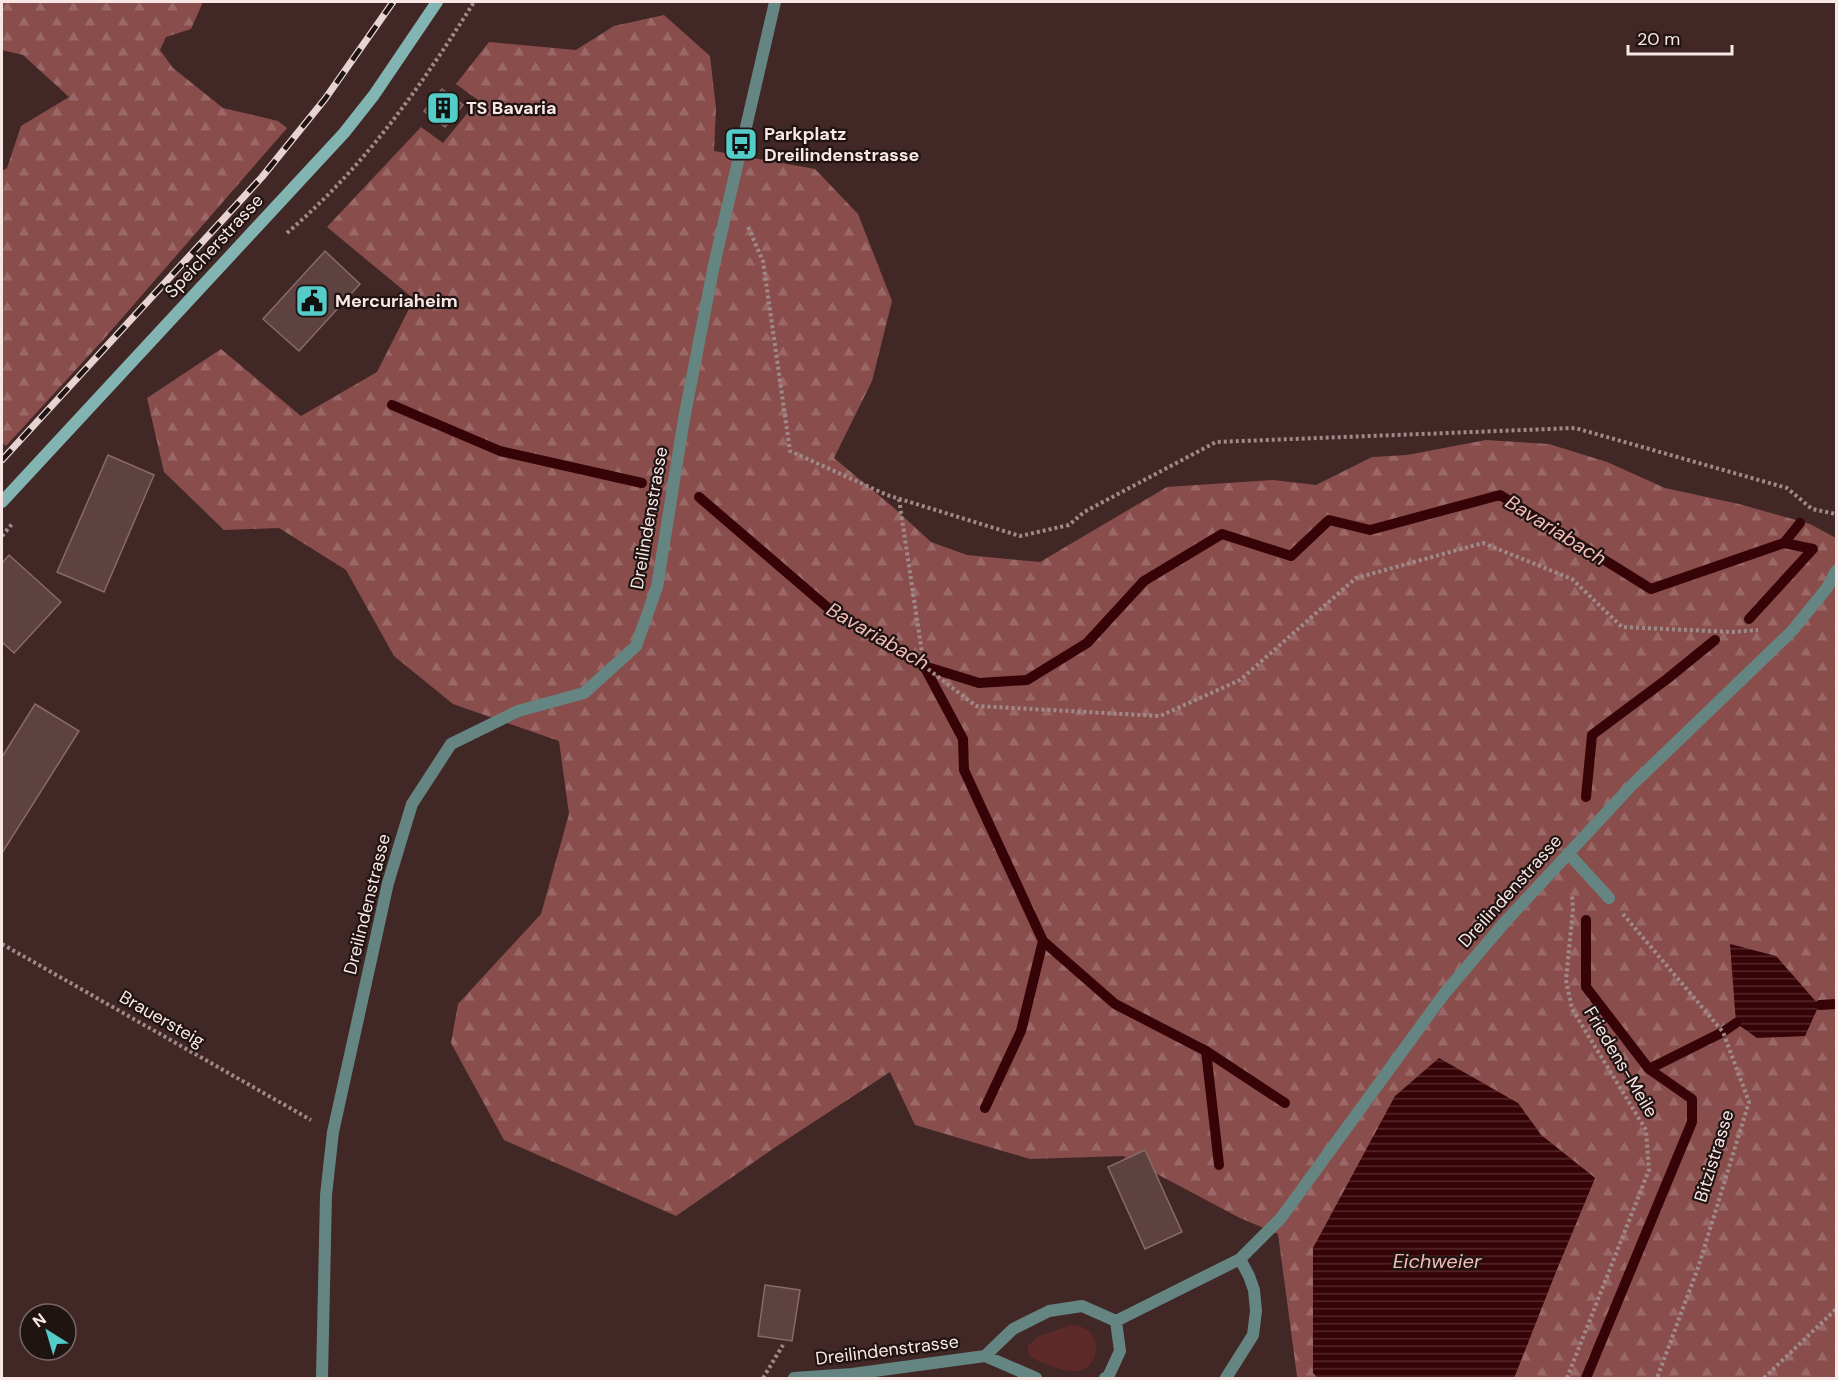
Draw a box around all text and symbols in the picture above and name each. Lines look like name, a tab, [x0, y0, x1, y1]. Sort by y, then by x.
scale bar	[1628, 18, 1732, 56]
text: 20 m	[1637, 27, 1680, 51]
building icon: TS Bavaria	[425, 90, 461, 126]
place label: TS Bavaria	[466, 96, 557, 120]
place label: Parkplatz Dreilindenstrasse	[764, 122, 919, 167]
bus stop icon: Parkplatz Dreilindenstrasse	[723, 126, 759, 162]
street label: Speicherstrasse	[159, 189, 269, 303]
public building icon: Mercuriaheim	[294, 283, 330, 319]
place label: Mercuriaheim	[335, 289, 458, 313]
street label: Dreilindenstrasse	[625, 445, 673, 591]
water label: Bavariabach	[1501, 489, 1611, 571]
water label: Bavariabach	[822, 596, 934, 676]
street label: Dreilindenstrasse	[1453, 829, 1567, 953]
street label: Dreilindenstrasse	[338, 831, 396, 977]
street label: Brauersteig	[115, 985, 209, 1053]
street label: Friedens-Meile	[1578, 1002, 1664, 1122]
street label: Bitzistrasse	[1689, 1107, 1739, 1205]
water label: Eichweier	[1393, 1248, 1482, 1274]
north arrow	[18, 1302, 78, 1362]
text: N	[28, 1309, 50, 1332]
street label: Dreilindenstrasse	[814, 1329, 960, 1371]

